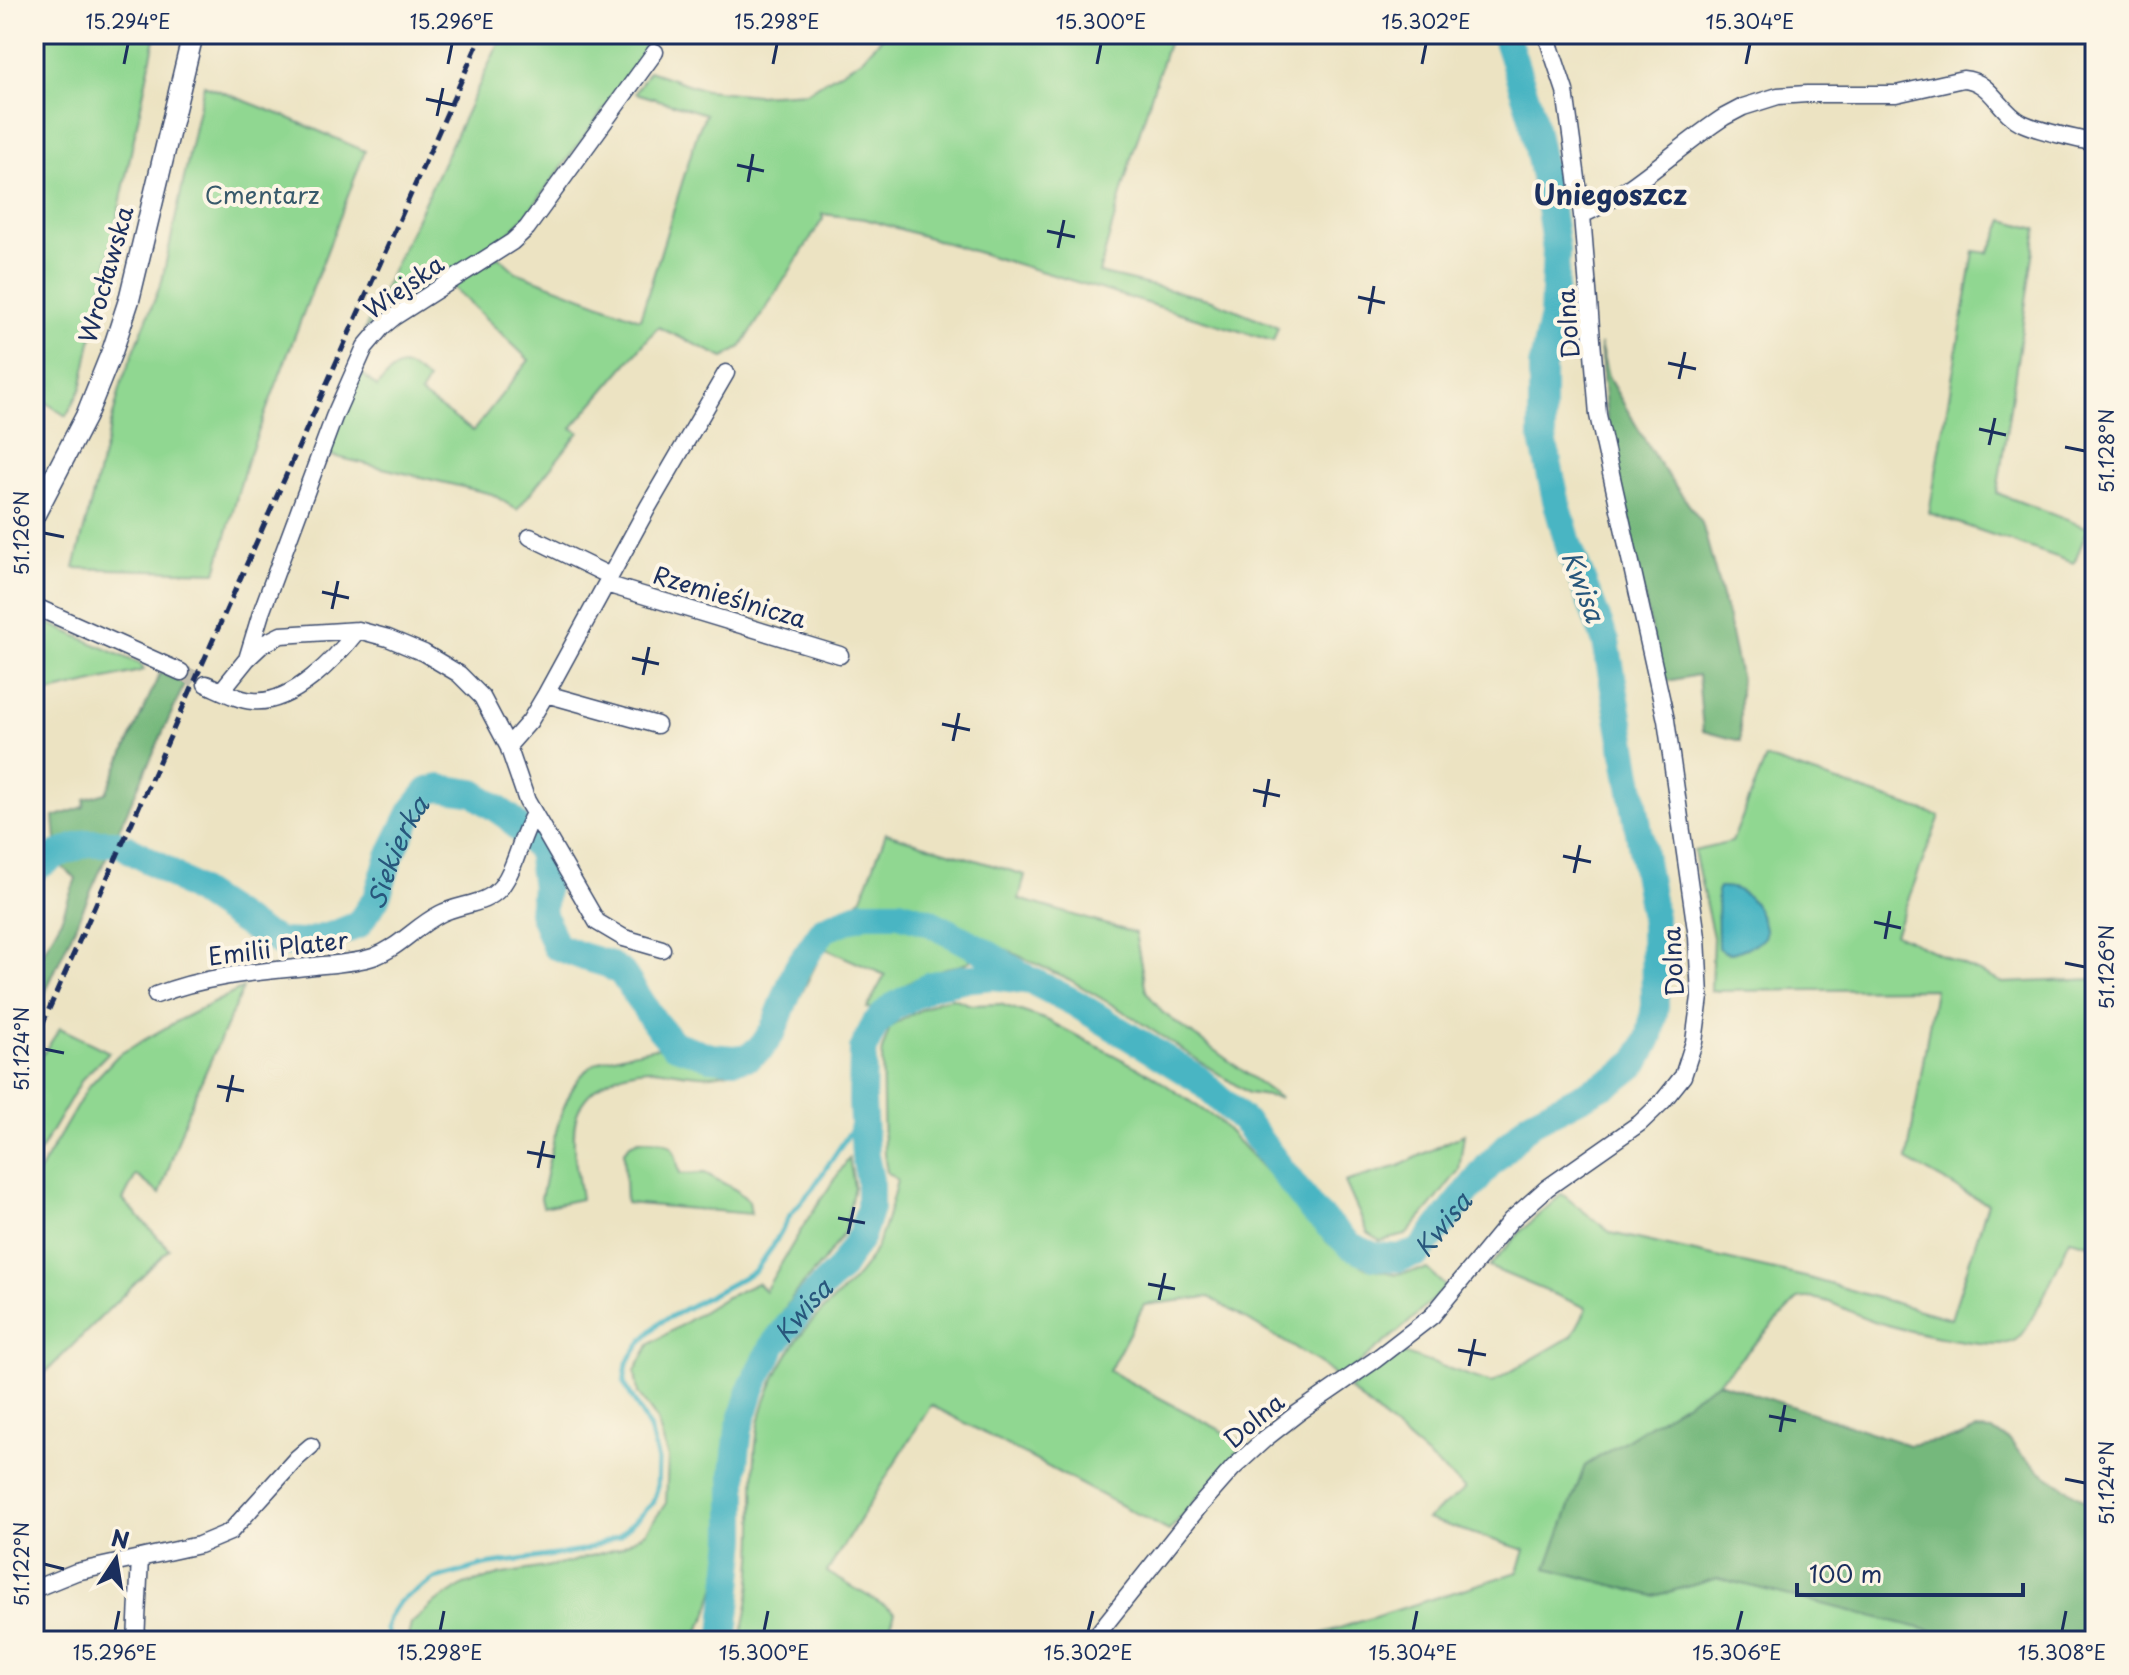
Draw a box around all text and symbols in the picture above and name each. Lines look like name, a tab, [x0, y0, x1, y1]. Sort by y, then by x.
text: 15.294°E	[85, 6, 171, 36]
text: 15.296°E	[410, 6, 494, 36]
text: 15.298°E	[734, 6, 820, 36]
text: 15.300°E	[1056, 6, 1146, 36]
text: 15.302°E	[1381, 6, 1471, 36]
text: 15.304°E	[1706, 6, 1794, 36]
district label: Uniegoszcz	[1533, 172, 1687, 215]
park label: Cmentarz	[205, 176, 319, 212]
street label: Wrocławska	[68, 201, 142, 346]
street label: Wiejska	[355, 245, 451, 327]
street label: Dolna	[1547, 288, 1587, 360]
text: 51.128°N	[2091, 409, 2121, 493]
text: 51.126°N	[6, 491, 36, 575]
water label: Kwisa	[1553, 545, 1616, 628]
street label: Rzemieślnicza	[649, 556, 811, 636]
water label: Siekierka	[355, 786, 437, 916]
street label: Emilii Plater	[206, 920, 351, 973]
text: 51.126°N	[2091, 925, 2121, 1009]
street label: Dolna	[1652, 926, 1692, 998]
text: 51.124°N	[6, 1007, 36, 1091]
water label: Kwisa	[1404, 1182, 1480, 1264]
water label: Kwisa	[763, 1268, 841, 1350]
street label: Dolna	[1215, 1384, 1291, 1456]
text: 51.124°N	[2091, 1441, 2121, 1525]
north arrow	[76, 1519, 156, 1599]
text: N	[109, 1520, 132, 1556]
text: 51.122°N	[6, 1522, 36, 1606]
scale bar	[1797, 1547, 2023, 1597]
text: 100 m	[1809, 1555, 1882, 1591]
text: 15.296°E	[73, 1637, 157, 1667]
text: 15.298°E	[397, 1637, 483, 1667]
text: 15.300°E	[719, 1637, 809, 1667]
text: 15.302°E	[1043, 1637, 1133, 1667]
text: 15.304°E	[1369, 1637, 1457, 1667]
text: 15.306°E	[1692, 1637, 1782, 1667]
text: 15.308°E	[2018, 1637, 2106, 1667]

